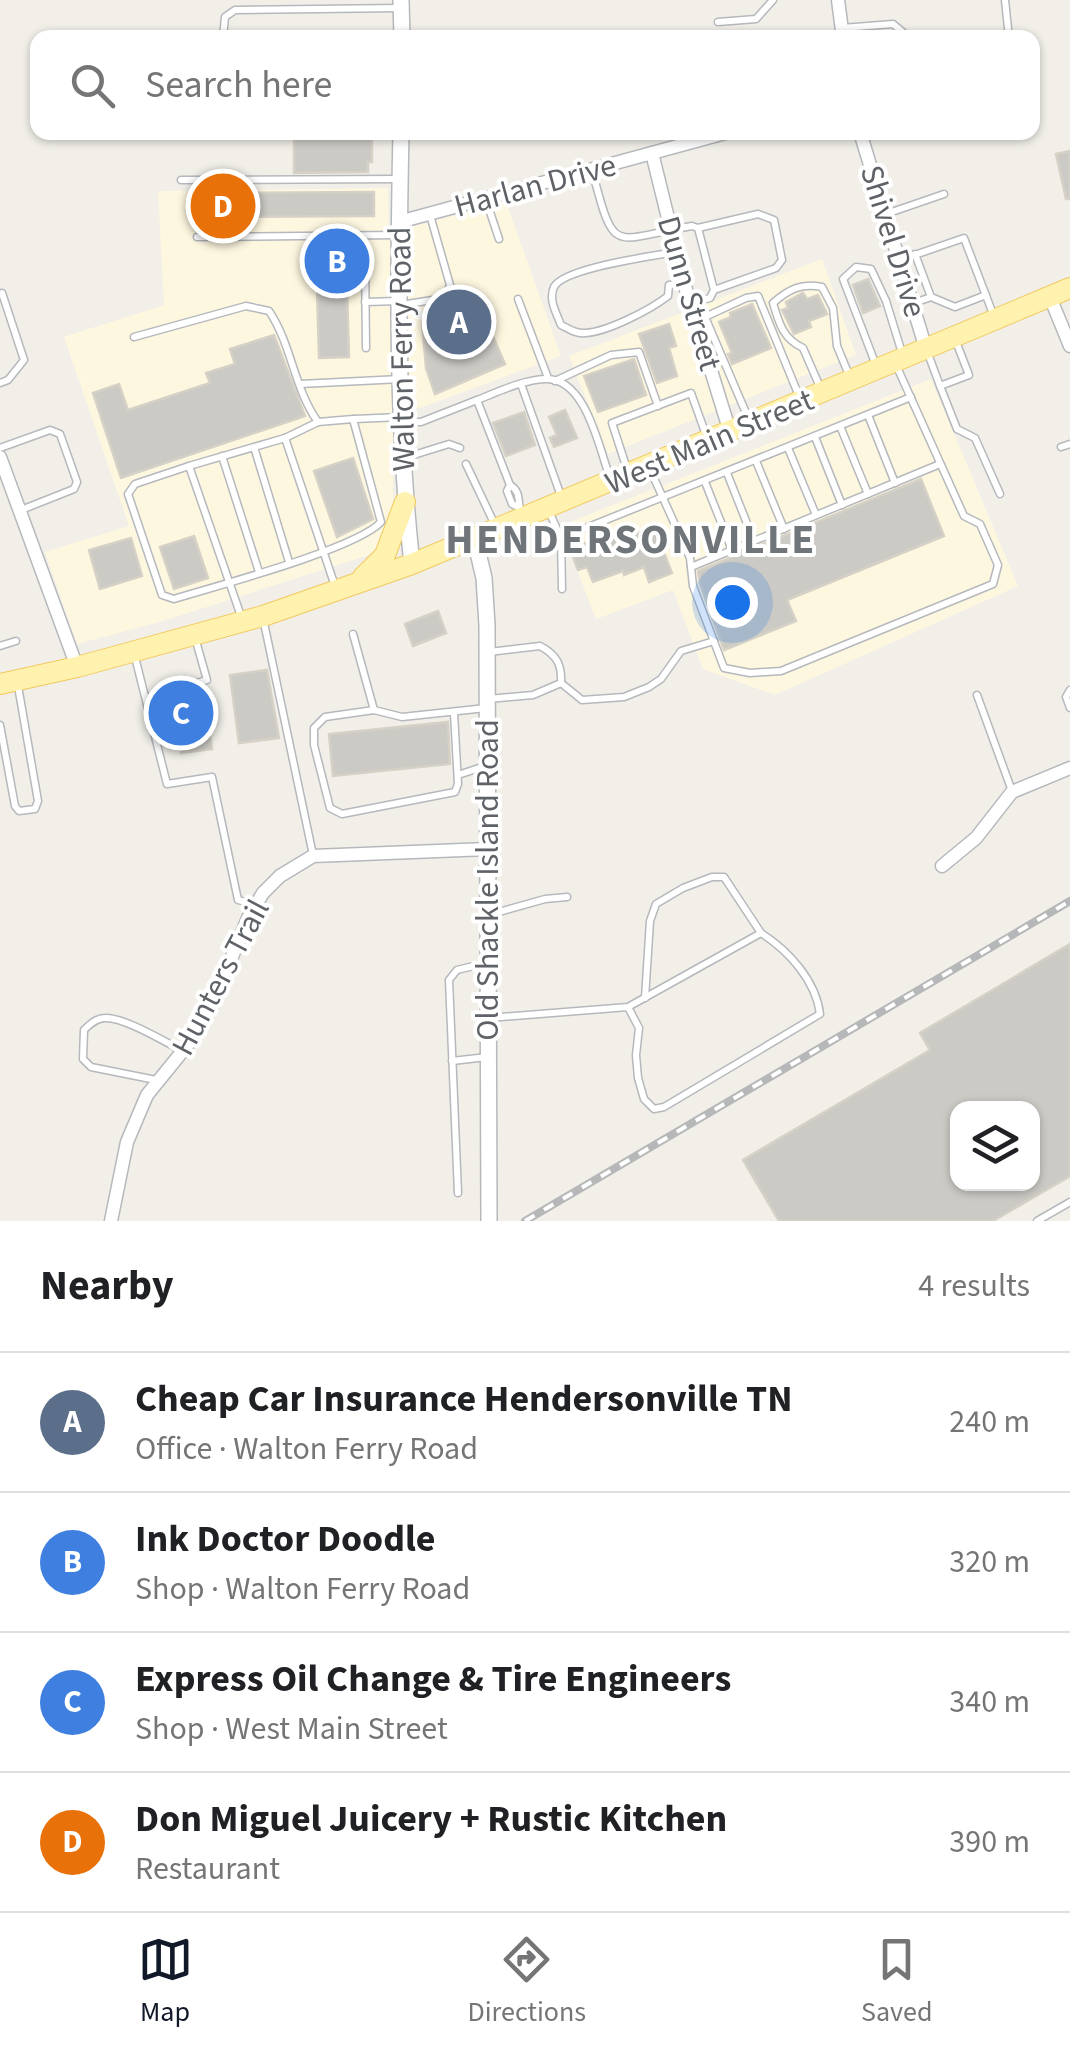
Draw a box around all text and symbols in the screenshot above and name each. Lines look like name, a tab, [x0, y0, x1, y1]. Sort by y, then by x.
search box	[30, 30, 1040, 140]
icon: search	[65, 58, 120, 113]
text: Search here	[145, 58, 332, 112]
street label: Harlan Drive	[449, 142, 621, 230]
street label: Shivel Drive	[848, 160, 938, 323]
pin: D	[190, 168, 256, 244]
street label: Dunn Street	[645, 211, 733, 376]
pin: B	[304, 224, 370, 298]
street label: Walton Ferry Road	[377, 226, 427, 472]
pin: A	[426, 284, 492, 360]
street label: West Main Street	[598, 377, 821, 507]
district label: HENDERSONVILLE	[445, 510, 817, 570]
your location	[707, 577, 758, 628]
pin: C	[148, 676, 214, 750]
street label: Old Shackle Island Road	[465, 719, 511, 1041]
street label: Hunters Trail	[160, 891, 281, 1064]
map controls	[950, 1101, 1040, 1191]
button: layers	[950, 1101, 1040, 1191]
text: Nearby	[40, 1256, 174, 1316]
text: 4 results	[918, 1263, 1030, 1309]
text: Cheap Car Insurance Hendersonville TN	[135, 1372, 793, 1426]
text: A	[63, 1399, 82, 1445]
text: 240 m	[949, 1399, 1030, 1445]
text: Office · Walton Ferry Road	[135, 1426, 478, 1472]
text: Ink Doctor Doodle	[135, 1512, 436, 1566]
text: B	[63, 1539, 82, 1585]
text: 320 m	[949, 1539, 1030, 1585]
text: Shop · Walton Ferry Road	[135, 1566, 470, 1612]
text: Express Oil Change & Tire Engineers	[135, 1652, 731, 1706]
text: C	[63, 1679, 82, 1725]
text: 340 m	[949, 1679, 1030, 1725]
text: Shop · West Main Street	[135, 1706, 448, 1752]
text: Don Miguel Juicery + Rustic Kitchen	[135, 1792, 727, 1846]
text: D	[62, 1819, 83, 1865]
text: 390 m	[949, 1819, 1030, 1865]
text: Restaurant	[135, 1846, 280, 1892]
tab: Map	[138, 1932, 193, 2032]
tab: Directions	[468, 1932, 586, 2032]
tab: Saved	[861, 1932, 932, 2032]

